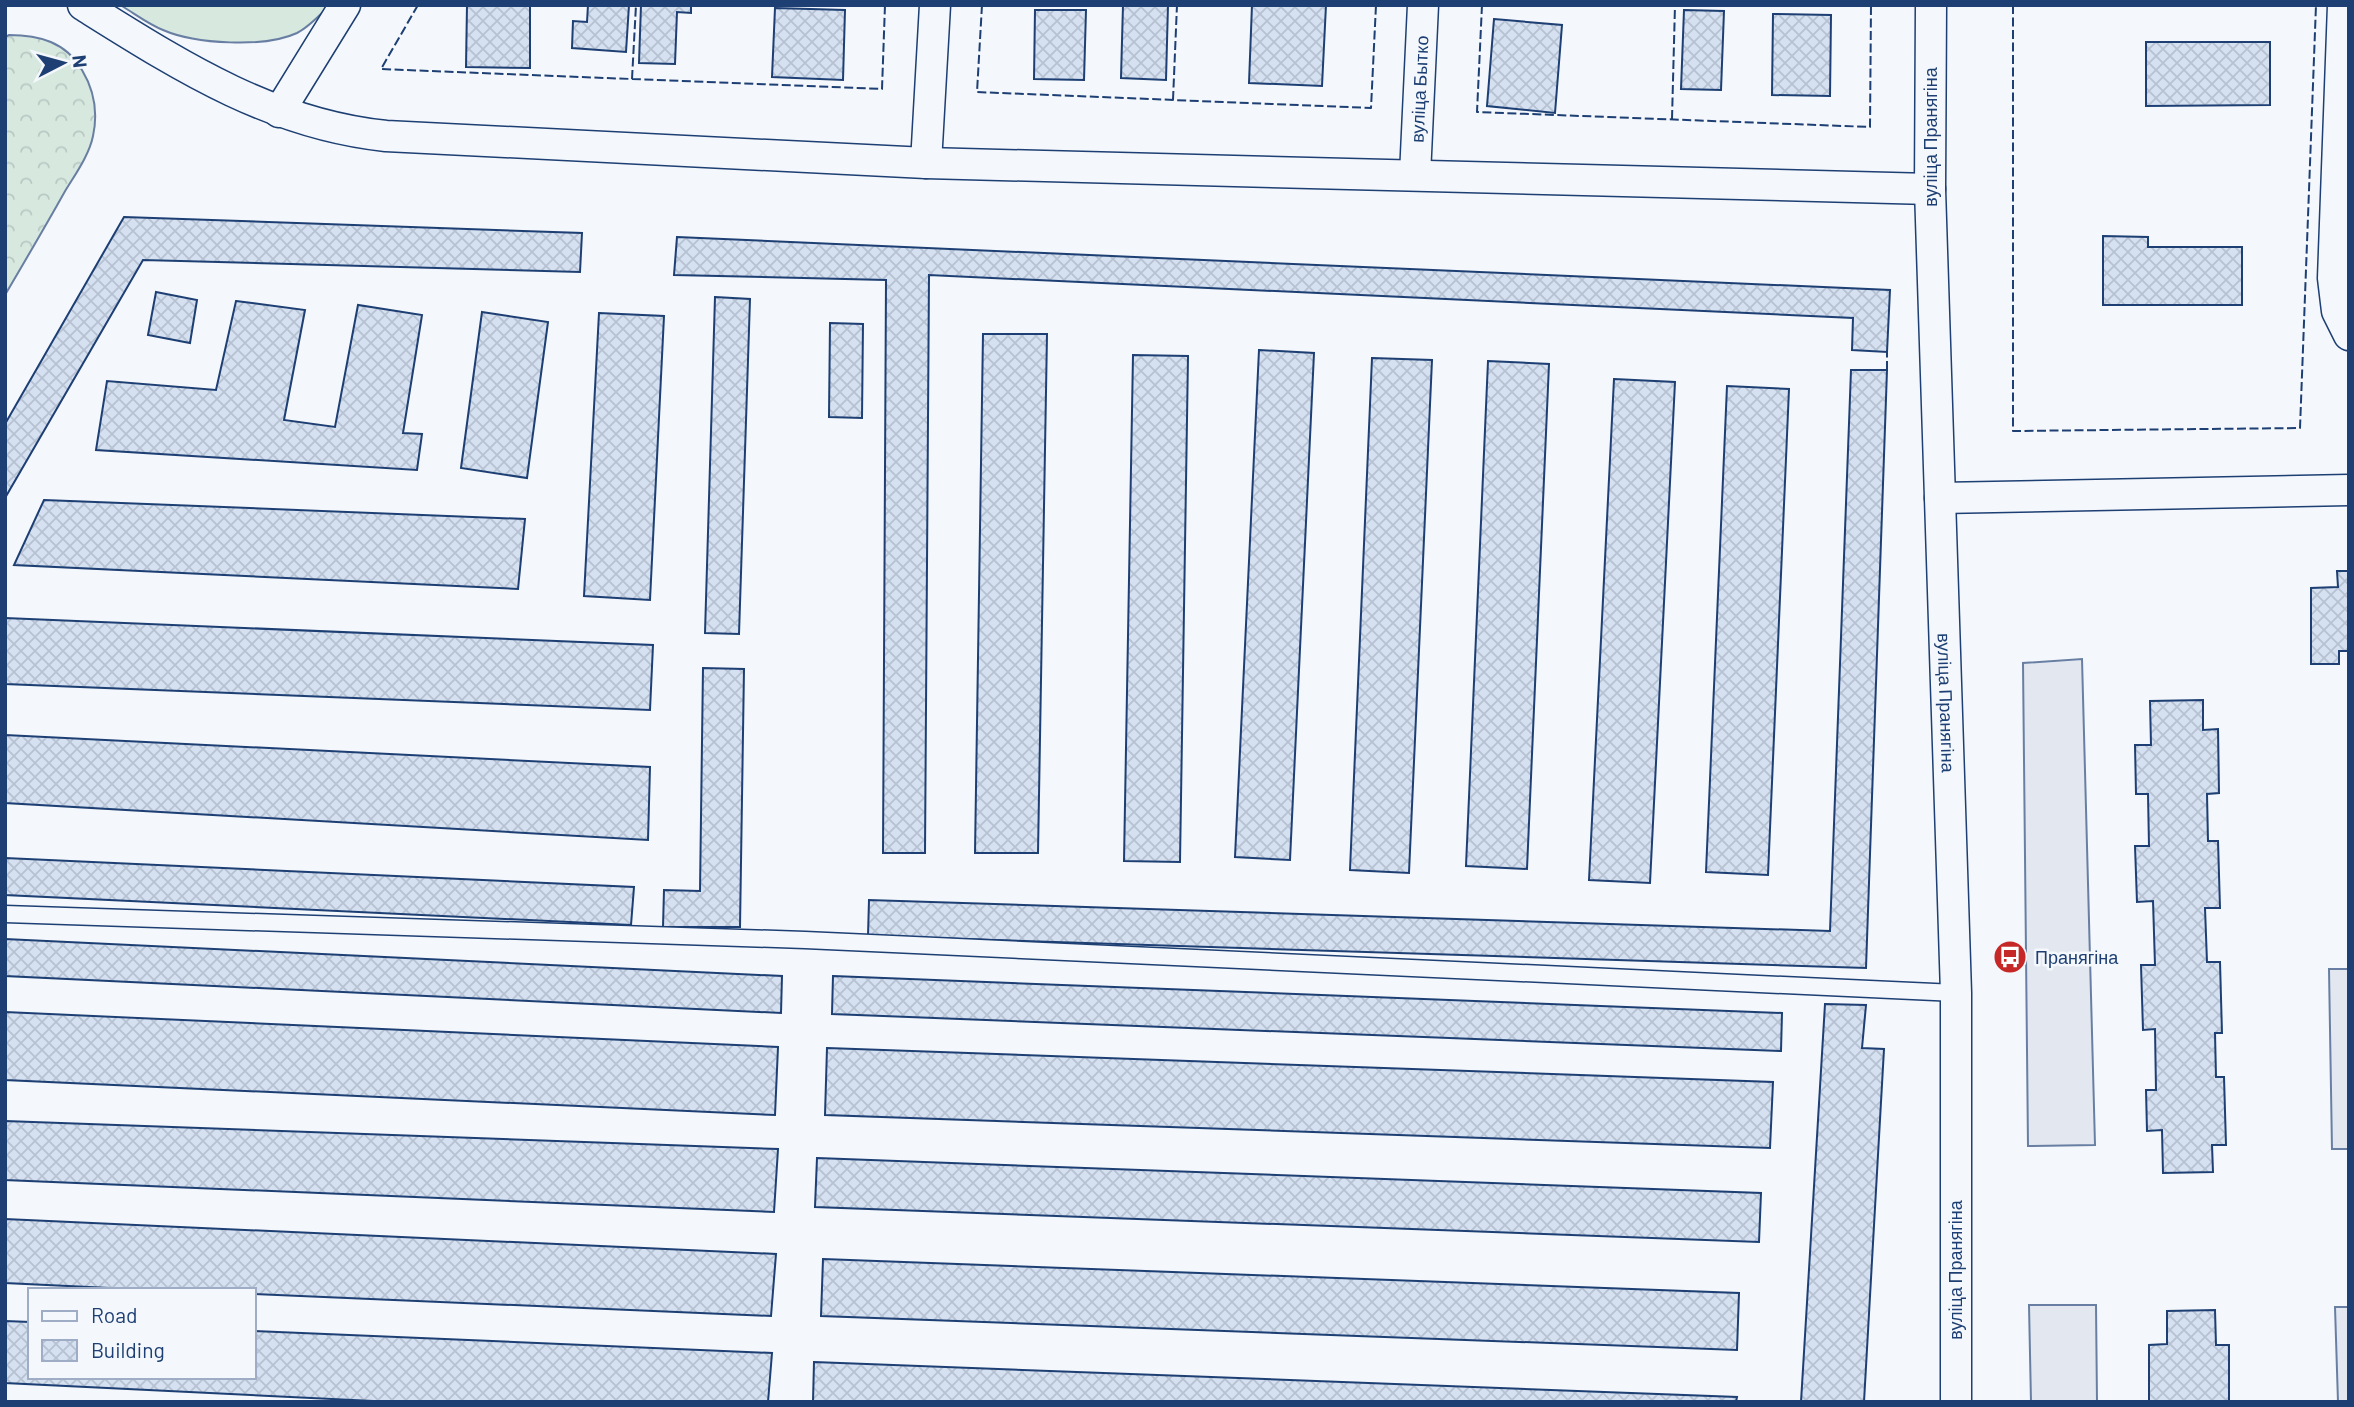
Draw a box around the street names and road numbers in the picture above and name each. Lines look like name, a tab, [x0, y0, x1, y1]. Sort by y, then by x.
street label: вуліца Бытко	[1406, 35, 1433, 143]
street label: вуліца Пранягіна	[1919, 66, 1941, 207]
street label: вуліца Пранягіна	[1933, 633, 1960, 774]
street label: вуліца Пранягіна	[1944, 1199, 1966, 1340]

